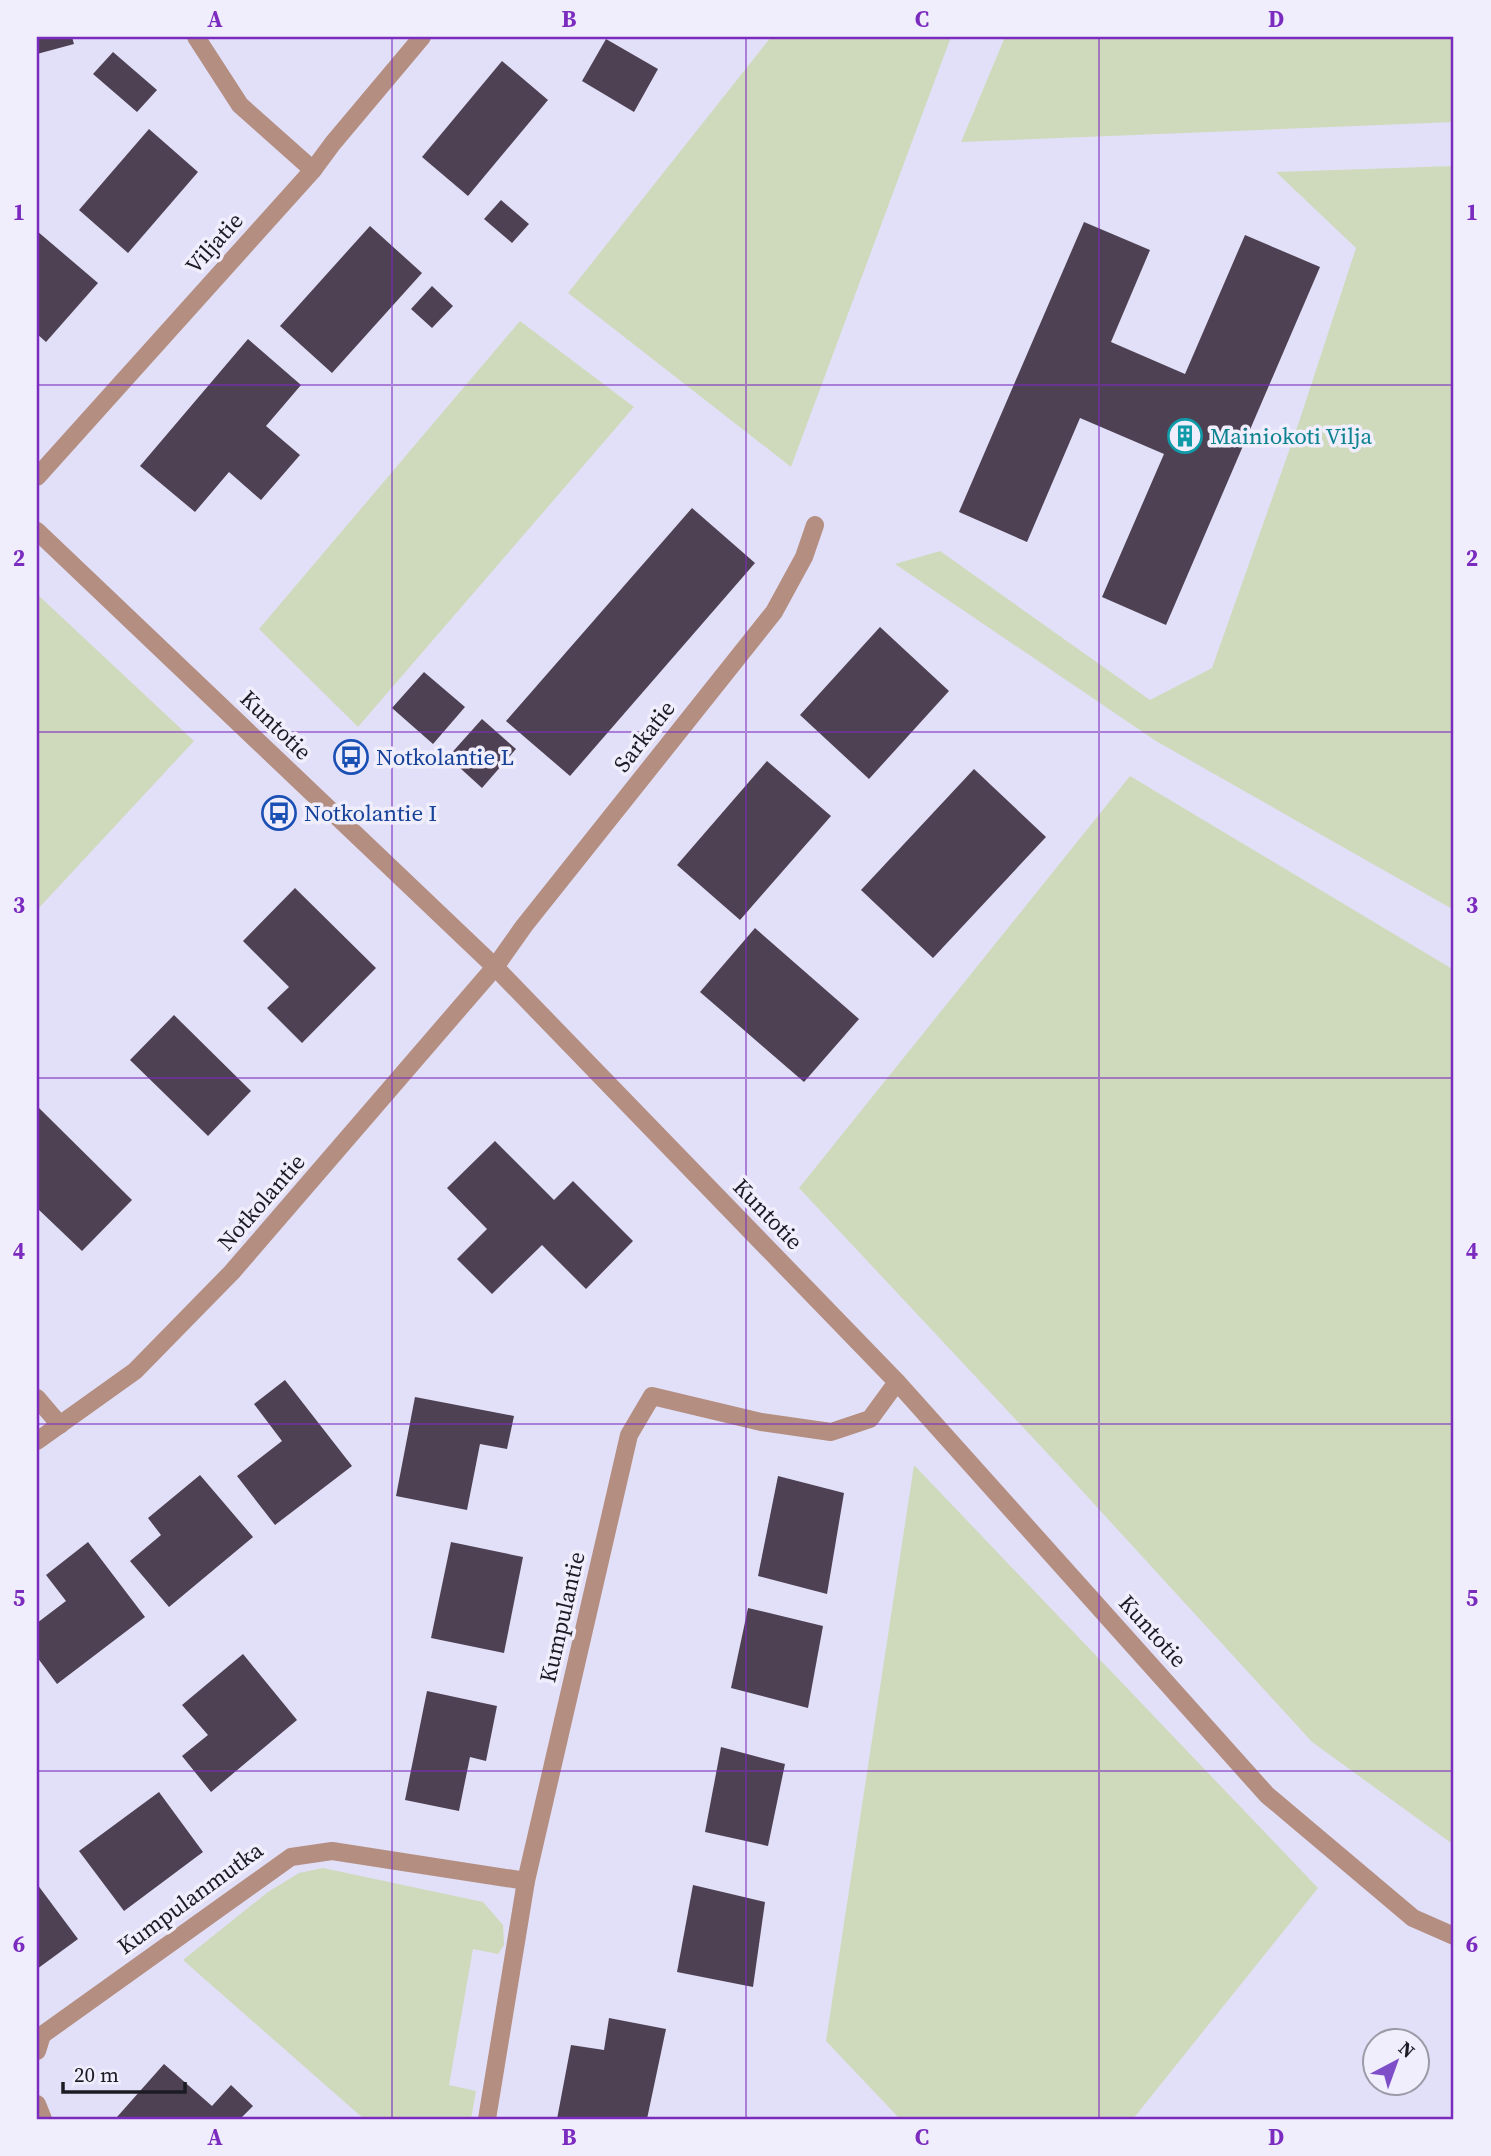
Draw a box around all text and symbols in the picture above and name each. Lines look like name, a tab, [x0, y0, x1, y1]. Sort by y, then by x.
text: A	[207, 3, 223, 35]
text: B	[562, 3, 577, 35]
text: C	[915, 3, 929, 35]
text: D	[1268, 3, 1284, 35]
text: 1	[13, 196, 25, 228]
text: 1	[1466, 196, 1478, 228]
street label: Viljatie	[178, 205, 250, 281]
building icon: Mainiokoti Vilja	[1166, 417, 1204, 455]
place label: Mainiokoti Vilja	[1210, 420, 1372, 452]
text: 2	[13, 542, 25, 574]
text: 2	[1466, 542, 1478, 574]
street label: Kuntotie	[233, 683, 319, 767]
street label: Sarkatie	[606, 693, 682, 779]
bus stop icon: Notkolantie L	[332, 738, 370, 776]
place label: Notkolantie L	[376, 741, 514, 773]
bus stop icon: Notkolantie I	[260, 794, 298, 832]
place label: Notkolantie I	[304, 797, 437, 829]
text: 3	[13, 889, 25, 921]
text: 3	[1466, 889, 1478, 921]
street label: Notkolantie	[210, 1147, 312, 1257]
street label: Kuntotie	[726, 1171, 810, 1257]
text: 4	[13, 1235, 25, 1267]
text: 4	[1466, 1235, 1478, 1267]
street label: Kumpulantie	[531, 1548, 593, 1686]
text: 5	[13, 1582, 25, 1614]
text: 5	[1466, 1582, 1478, 1614]
street label: Kuntotie	[1112, 1588, 1194, 1674]
street label: Kumpulanmutka	[111, 1834, 270, 1962]
text: 6	[13, 1928, 25, 1960]
text: 6	[1466, 1928, 1478, 1960]
north arrow	[1362, 2026, 1432, 2096]
text: N	[1393, 2035, 1421, 2064]
scale bar	[63, 2051, 186, 2095]
text: 20 m	[74, 2060, 119, 2089]
text: A	[207, 2121, 223, 2153]
text: B	[562, 2121, 577, 2153]
text: C	[915, 2121, 929, 2153]
text: D	[1268, 2121, 1284, 2153]

